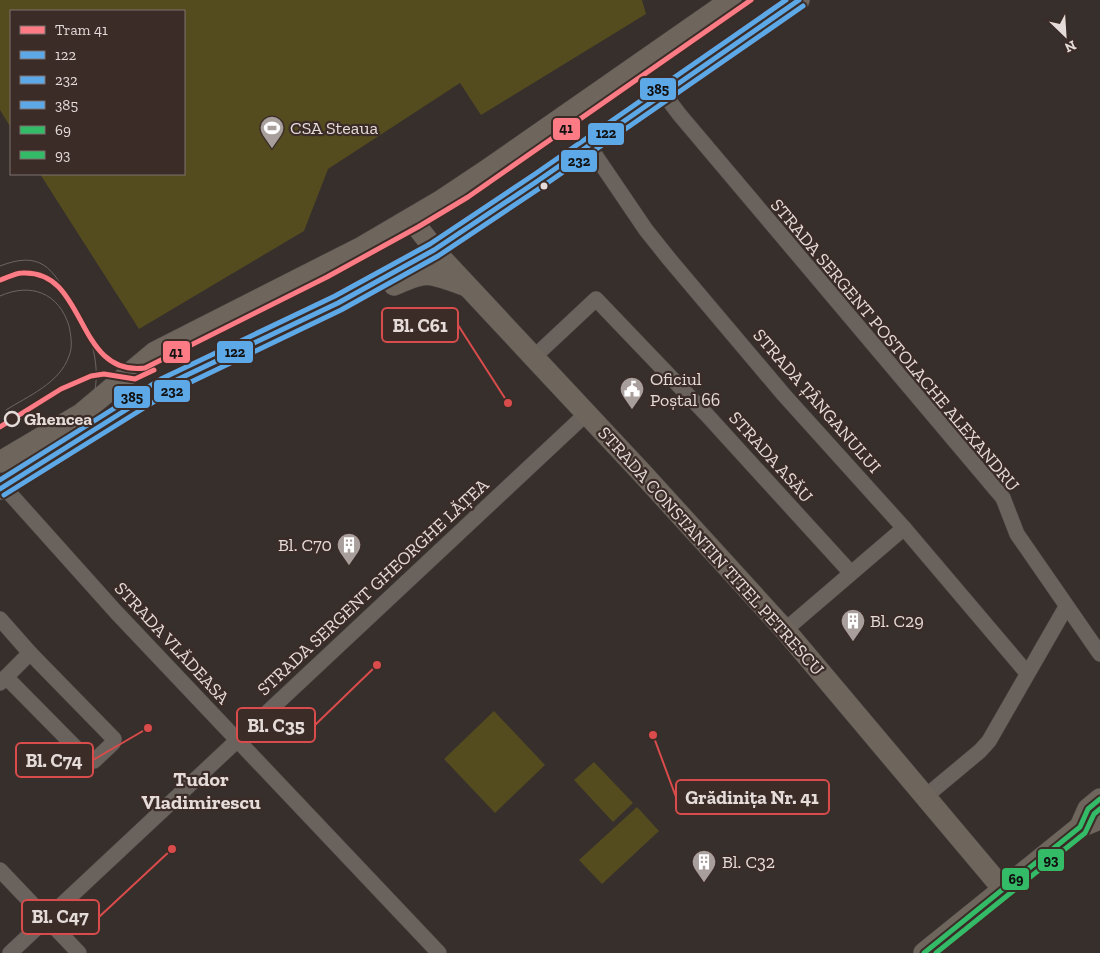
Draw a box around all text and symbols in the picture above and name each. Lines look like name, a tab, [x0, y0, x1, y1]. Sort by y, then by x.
legend	[10, 10, 185, 175]
north arrow	[1040, 10, 1090, 60]
text: Tram 41	[55, 21, 108, 39]
text: N	[1062, 36, 1079, 56]
text: 122	[55, 46, 77, 64]
text: 232	[55, 71, 78, 89]
line badge: 385	[639, 77, 677, 101]
text: 385	[647, 81, 669, 98]
text: 385	[55, 96, 78, 114]
sports icon: CSA Steaua	[259, 115, 285, 149]
place label: CSA Steaua	[290, 117, 379, 139]
line badge: 41	[552, 117, 581, 141]
text: 41	[559, 120, 573, 137]
text: 69	[55, 121, 71, 139]
line badge: 122	[587, 122, 625, 146]
text: 122	[596, 125, 617, 142]
text: 93	[55, 146, 70, 164]
line badge: 232	[560, 149, 598, 173]
text: 232	[568, 153, 591, 170]
unlabelled marker	[539, 181, 549, 191]
street label: STRADA SERGENT POSTOLACHE ALEXANDRU	[766, 194, 1024, 496]
callout: Bl. C61	[382, 308, 458, 342]
text: Bl. C61	[392, 314, 448, 337]
street label: STRADA ȚÂNGANULUI	[748, 324, 886, 478]
line badge: 41	[162, 340, 191, 364]
line badge: 122	[216, 340, 254, 364]
text: 41	[169, 344, 183, 361]
text: 122	[225, 344, 246, 361]
place label: Oficiul Poștal 66	[650, 368, 720, 411]
public building icon: Oficiul Poștal 66	[619, 376, 645, 410]
line badge: 232	[153, 379, 191, 403]
text: 232	[161, 383, 184, 400]
line badge: 385	[113, 385, 151, 409]
text: 385	[121, 389, 143, 406]
street label: STRADA ASĂU	[724, 407, 818, 507]
place label: Ghencea	[24, 408, 92, 430]
marker: Ghencea	[4, 411, 20, 427]
street label: STRADA CONSTANTIN TITEL PETRESCU	[593, 422, 829, 680]
street label: STRADA SERGENT GHEORGHE LĂȚEA	[253, 474, 493, 700]
building icon: Bl. C70	[336, 532, 362, 566]
place label: Bl. C70	[278, 534, 332, 556]
street label: STRADA VLĂDEASA	[110, 577, 234, 709]
building icon: Bl. C29	[840, 608, 866, 642]
place label: Bl. C29	[870, 610, 924, 632]
callout: Bl. C35	[237, 708, 315, 742]
text: Bl. C35	[247, 714, 305, 737]
callout: Bl. C74	[16, 743, 93, 777]
text: Bl. C74	[25, 749, 83, 772]
district label: Tudor Vladimirescu	[141, 767, 261, 814]
callout: Grădinița Nr. 41	[676, 780, 829, 814]
text: Grădinița Nr. 41	[685, 786, 819, 809]
line badge: 93	[1037, 848, 1065, 872]
building icon: Bl. C32	[691, 849, 717, 883]
place label: Bl. C32	[722, 851, 775, 873]
text: 93	[1044, 852, 1059, 869]
line badge: 69	[1001, 867, 1030, 891]
text: 69	[1009, 871, 1024, 888]
callout: Bl. C47	[22, 900, 99, 934]
text: Bl. C47	[31, 905, 89, 928]

